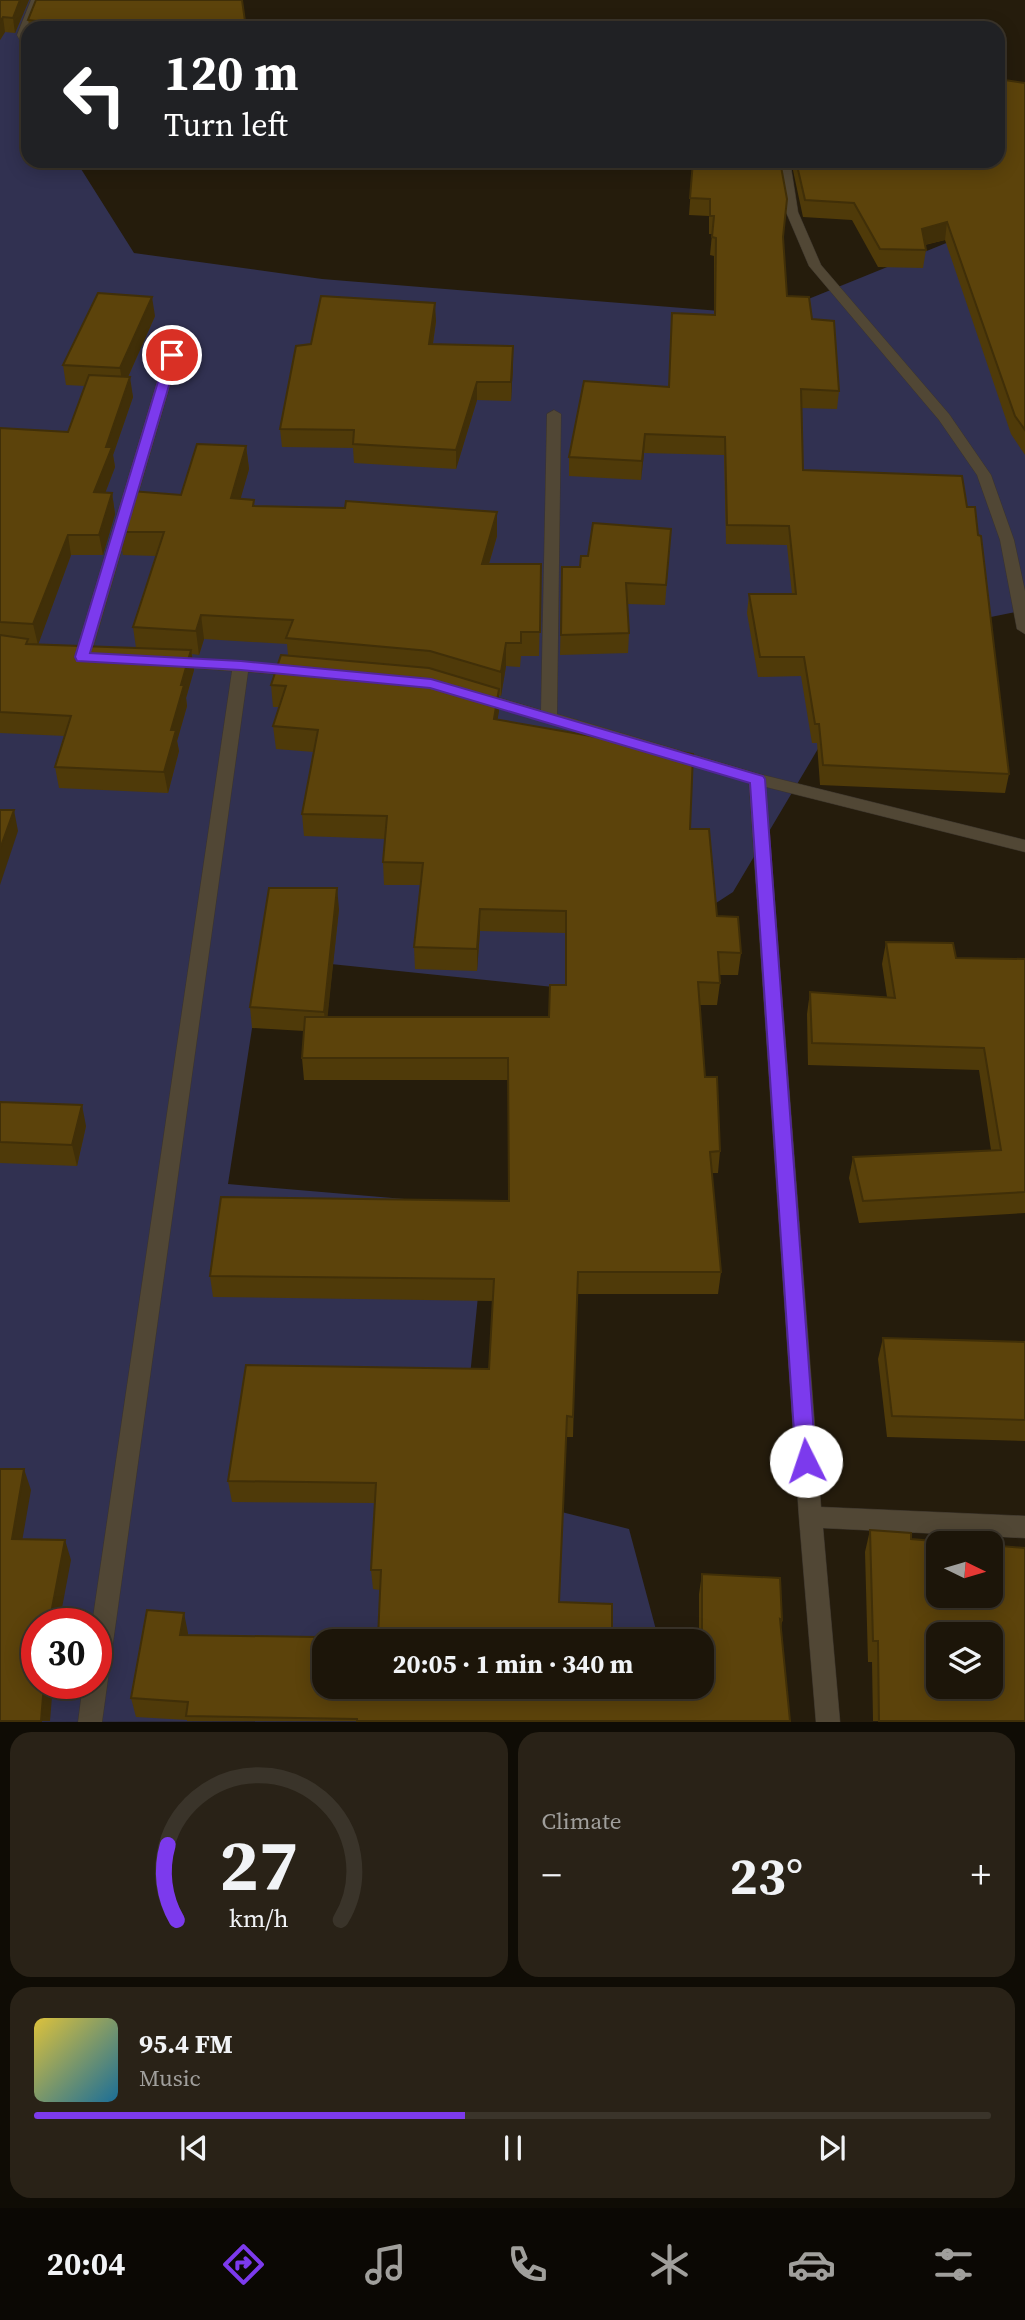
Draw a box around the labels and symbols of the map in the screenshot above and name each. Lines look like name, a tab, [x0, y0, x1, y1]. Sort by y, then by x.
pin	[142, 325, 202, 385]
position arrow	[769, 1424, 843, 1498]
north arrow	[926, 1531, 1003, 1608]
speed limit sign: 30	[21, 1608, 112, 1699]

